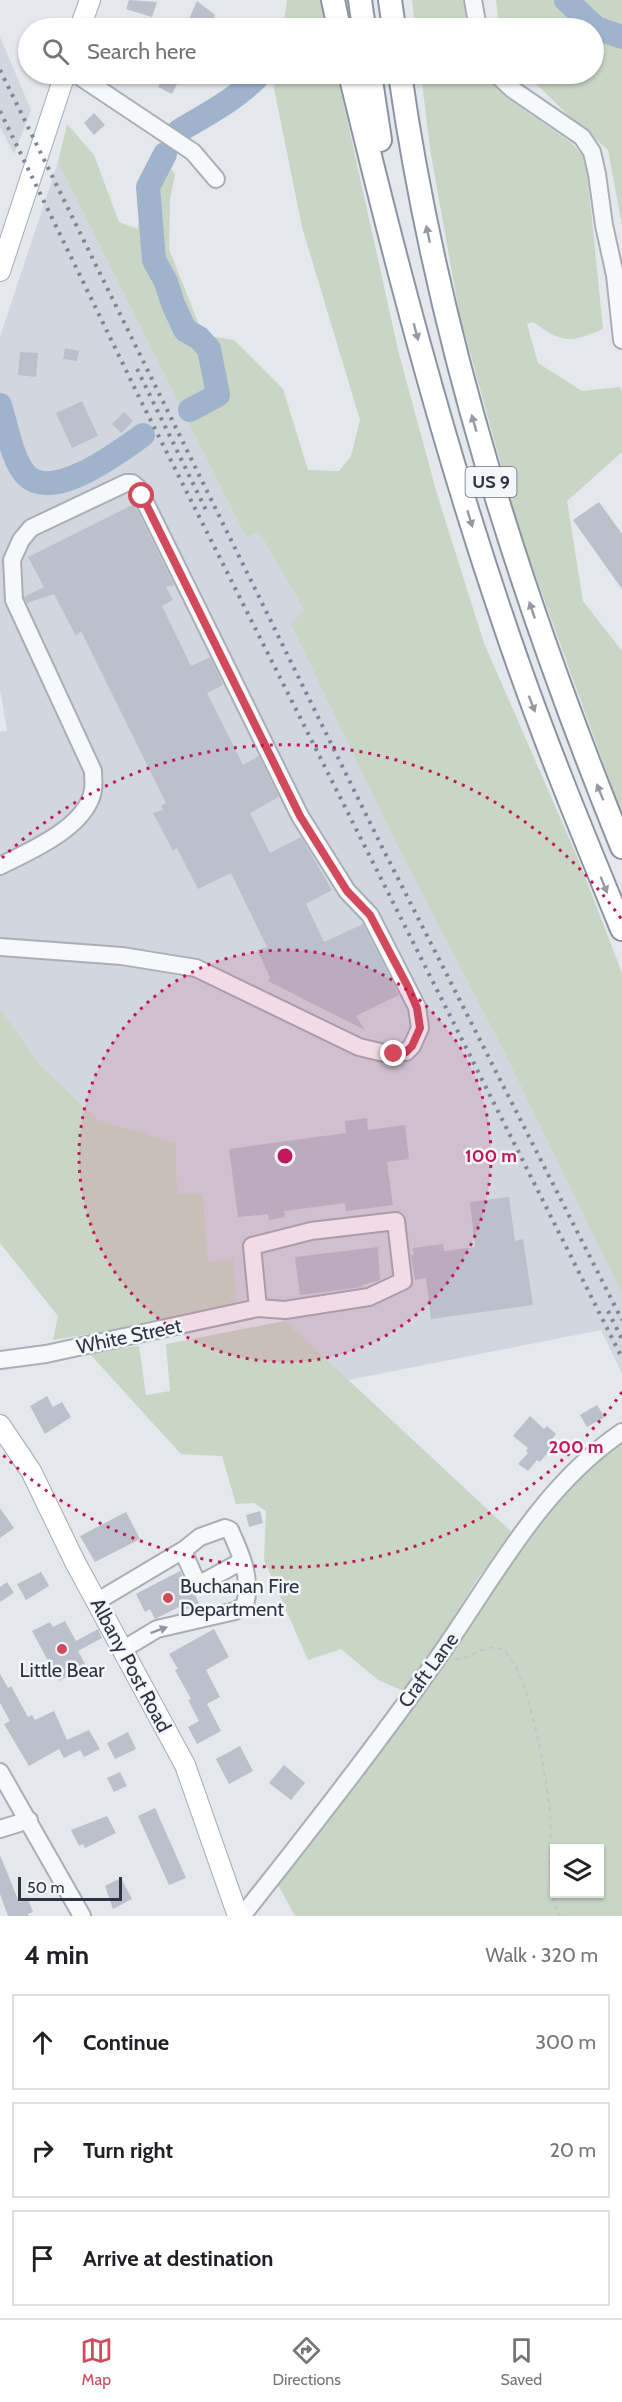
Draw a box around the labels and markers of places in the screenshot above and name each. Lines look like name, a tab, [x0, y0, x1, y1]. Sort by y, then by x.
centre of rings	[275, 1146, 295, 1166]
place label: Buchanan Fire Department	[180, 1574, 299, 1621]
marker: Buchanan Fire Department	[161, 1591, 175, 1605]
marker: Little Bear	[55, 1642, 69, 1656]
place label: Little Bear	[19, 1658, 105, 1682]

